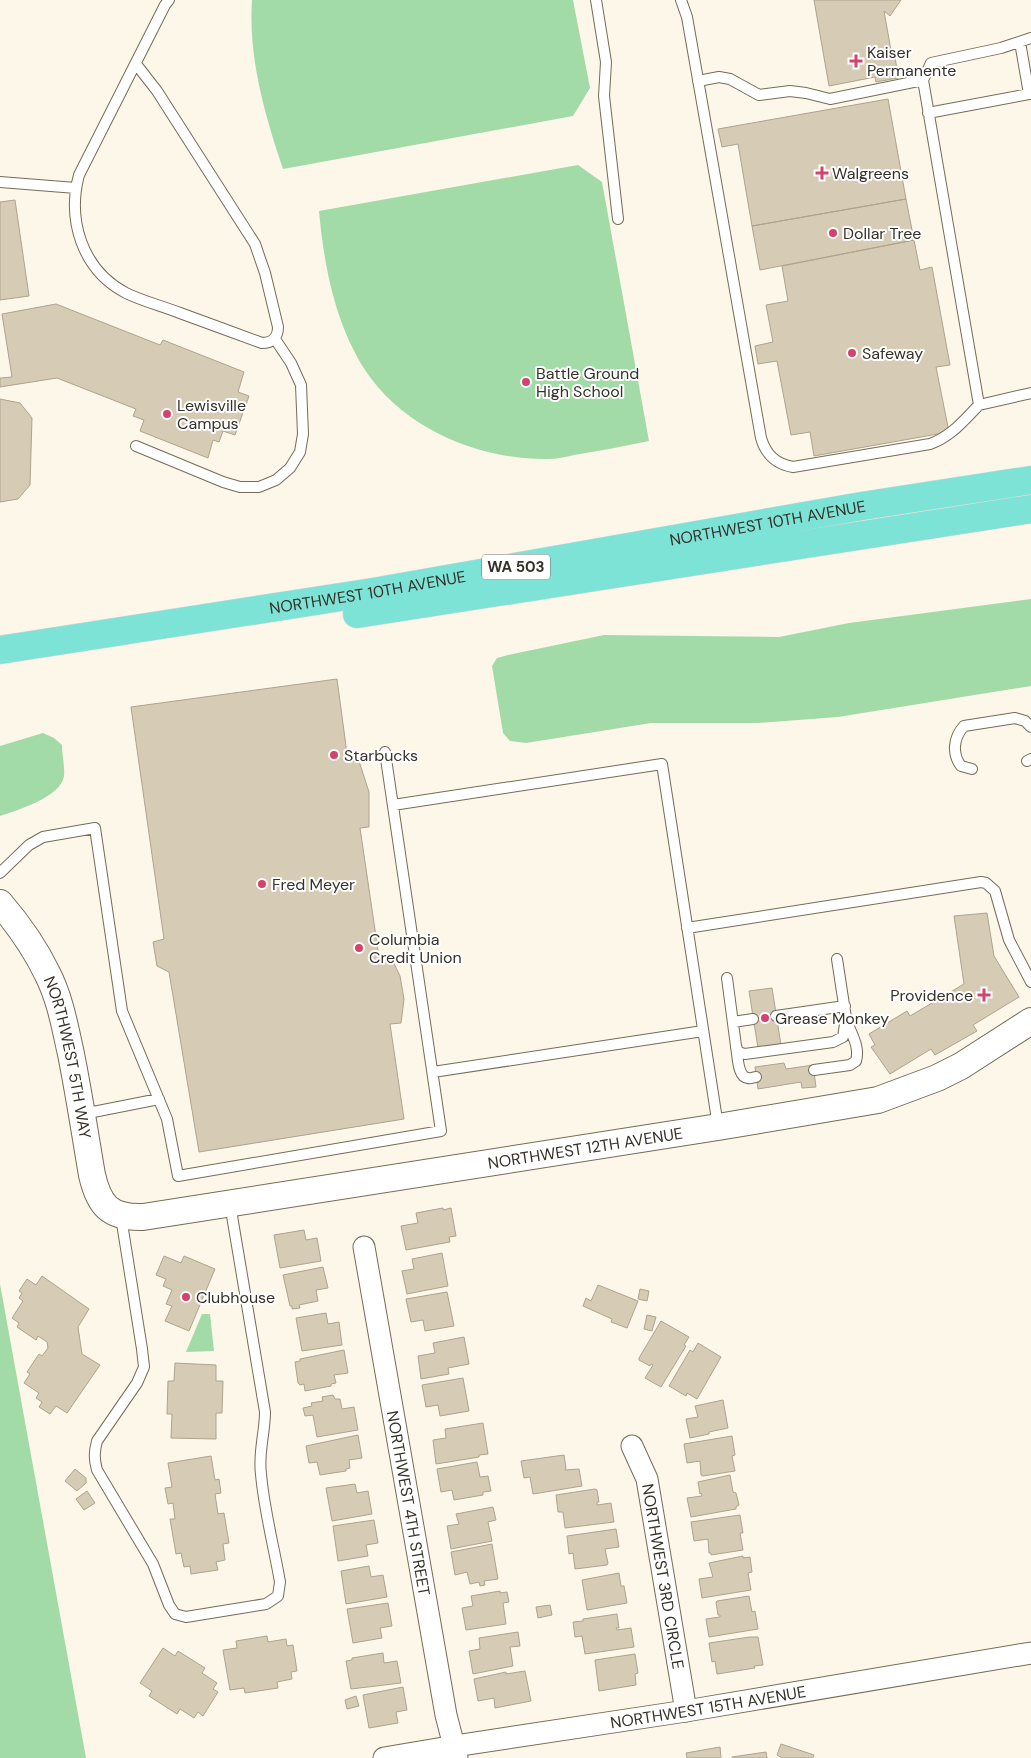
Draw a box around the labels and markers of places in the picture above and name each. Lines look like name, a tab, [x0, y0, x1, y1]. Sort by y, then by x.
place label: Kaiser Permanente	[867, 42, 956, 81]
marker: Kaiser Permanente	[849, 54, 863, 68]
place label: Walgreens	[832, 163, 909, 184]
marker: Walgreens	[816, 167, 828, 179]
place label: Dollar Tree	[843, 223, 921, 244]
marker: Dollar Tree	[827, 227, 839, 239]
place label: Safeway	[862, 343, 923, 364]
marker: Safeway	[846, 347, 858, 359]
place label: Battle Ground High School	[536, 363, 639, 402]
marker: Battle Ground High School	[520, 376, 532, 388]
place label: Lewisville Campus	[177, 395, 246, 434]
marker: Lewisville Campus	[161, 408, 173, 420]
place label: Starbucks	[344, 745, 418, 766]
marker: Starbucks	[328, 749, 340, 761]
place label: Fred Meyer	[272, 874, 355, 895]
marker: Fred Meyer	[256, 878, 268, 890]
place label: Columbia Credit Union	[369, 929, 462, 968]
marker: Columbia Credit Union	[353, 942, 365, 954]
place label: Providence	[890, 985, 973, 1006]
marker: Providence	[977, 988, 991, 1002]
place label: Grease Monkey	[775, 1008, 889, 1029]
marker: Grease Monkey	[759, 1012, 771, 1024]
place label: Clubhouse	[196, 1287, 275, 1308]
marker: Clubhouse	[180, 1291, 192, 1303]

